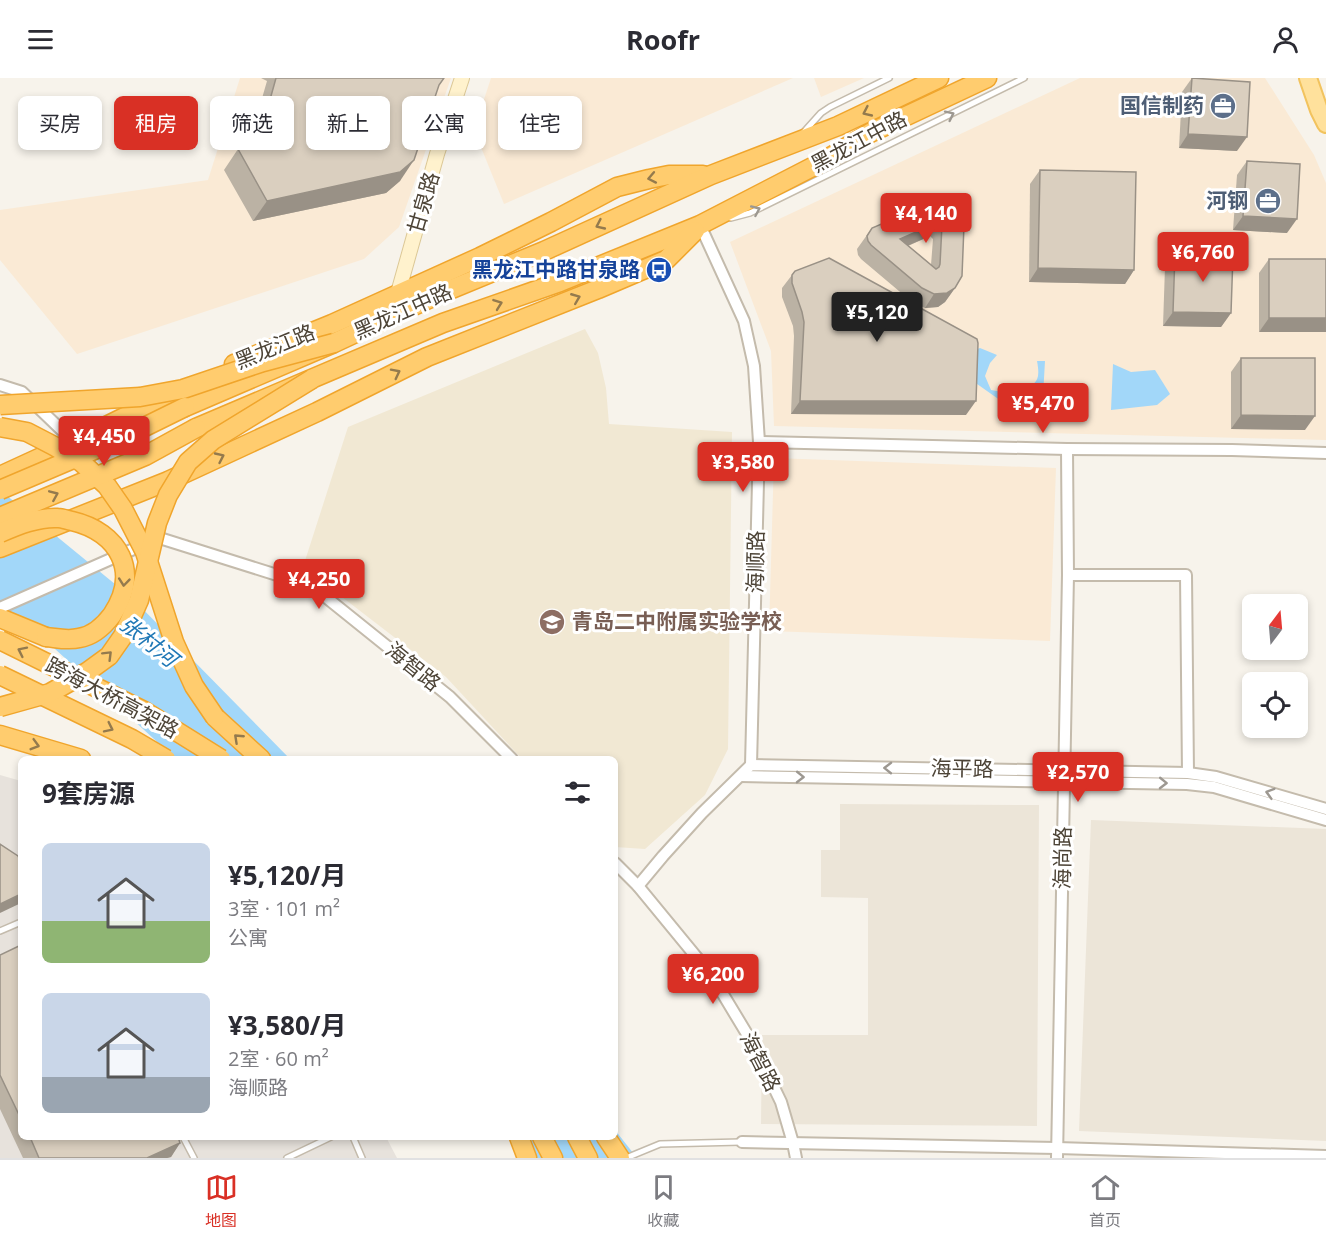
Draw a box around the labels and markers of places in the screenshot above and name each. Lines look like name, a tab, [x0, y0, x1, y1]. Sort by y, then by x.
place label: 国信制药	[1120, 91, 1204, 119]
office icon: 国信制药	[1208, 91, 1238, 121]
place label: 河钢	[1206, 186, 1248, 214]
office icon: 河钢	[1253, 186, 1283, 216]
pin: ¥4,140	[877, 193, 975, 244]
pin: ¥6,760	[1154, 232, 1252, 283]
place label: 黑龙江中路甘泉路	[472, 255, 640, 283]
bus stop icon: 黑龙江中路甘泉路	[644, 255, 674, 285]
pin: ¥5,120	[828, 292, 926, 343]
pin: ¥5,470	[994, 383, 1092, 434]
pin: ¥4,450	[55, 416, 153, 467]
pin: ¥3,580	[694, 442, 792, 493]
pin: ¥4,250	[270, 559, 368, 610]
school or university icon: 青岛二中附属实验学校	[537, 607, 567, 637]
place label: 青岛二中附属实验学校	[572, 607, 782, 635]
pin: ¥2,570	[1029, 752, 1127, 803]
pin: ¥6,200	[664, 954, 762, 1005]

